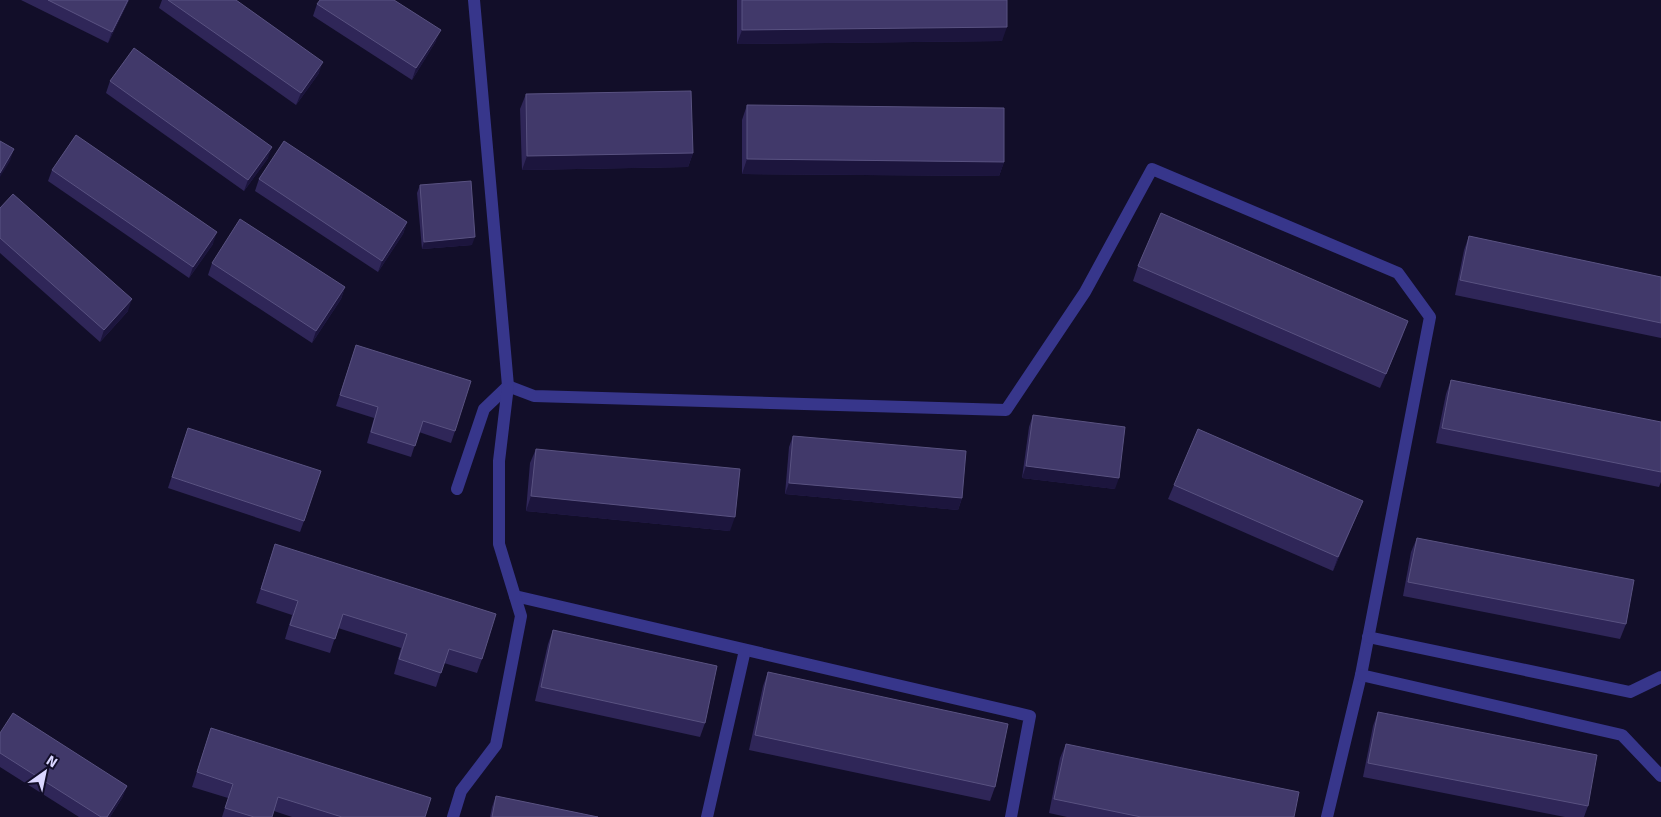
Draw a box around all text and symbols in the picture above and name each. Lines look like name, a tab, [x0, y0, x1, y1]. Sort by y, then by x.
north arrow	[20, 747, 70, 797]
text: N	[43, 752, 61, 771]

